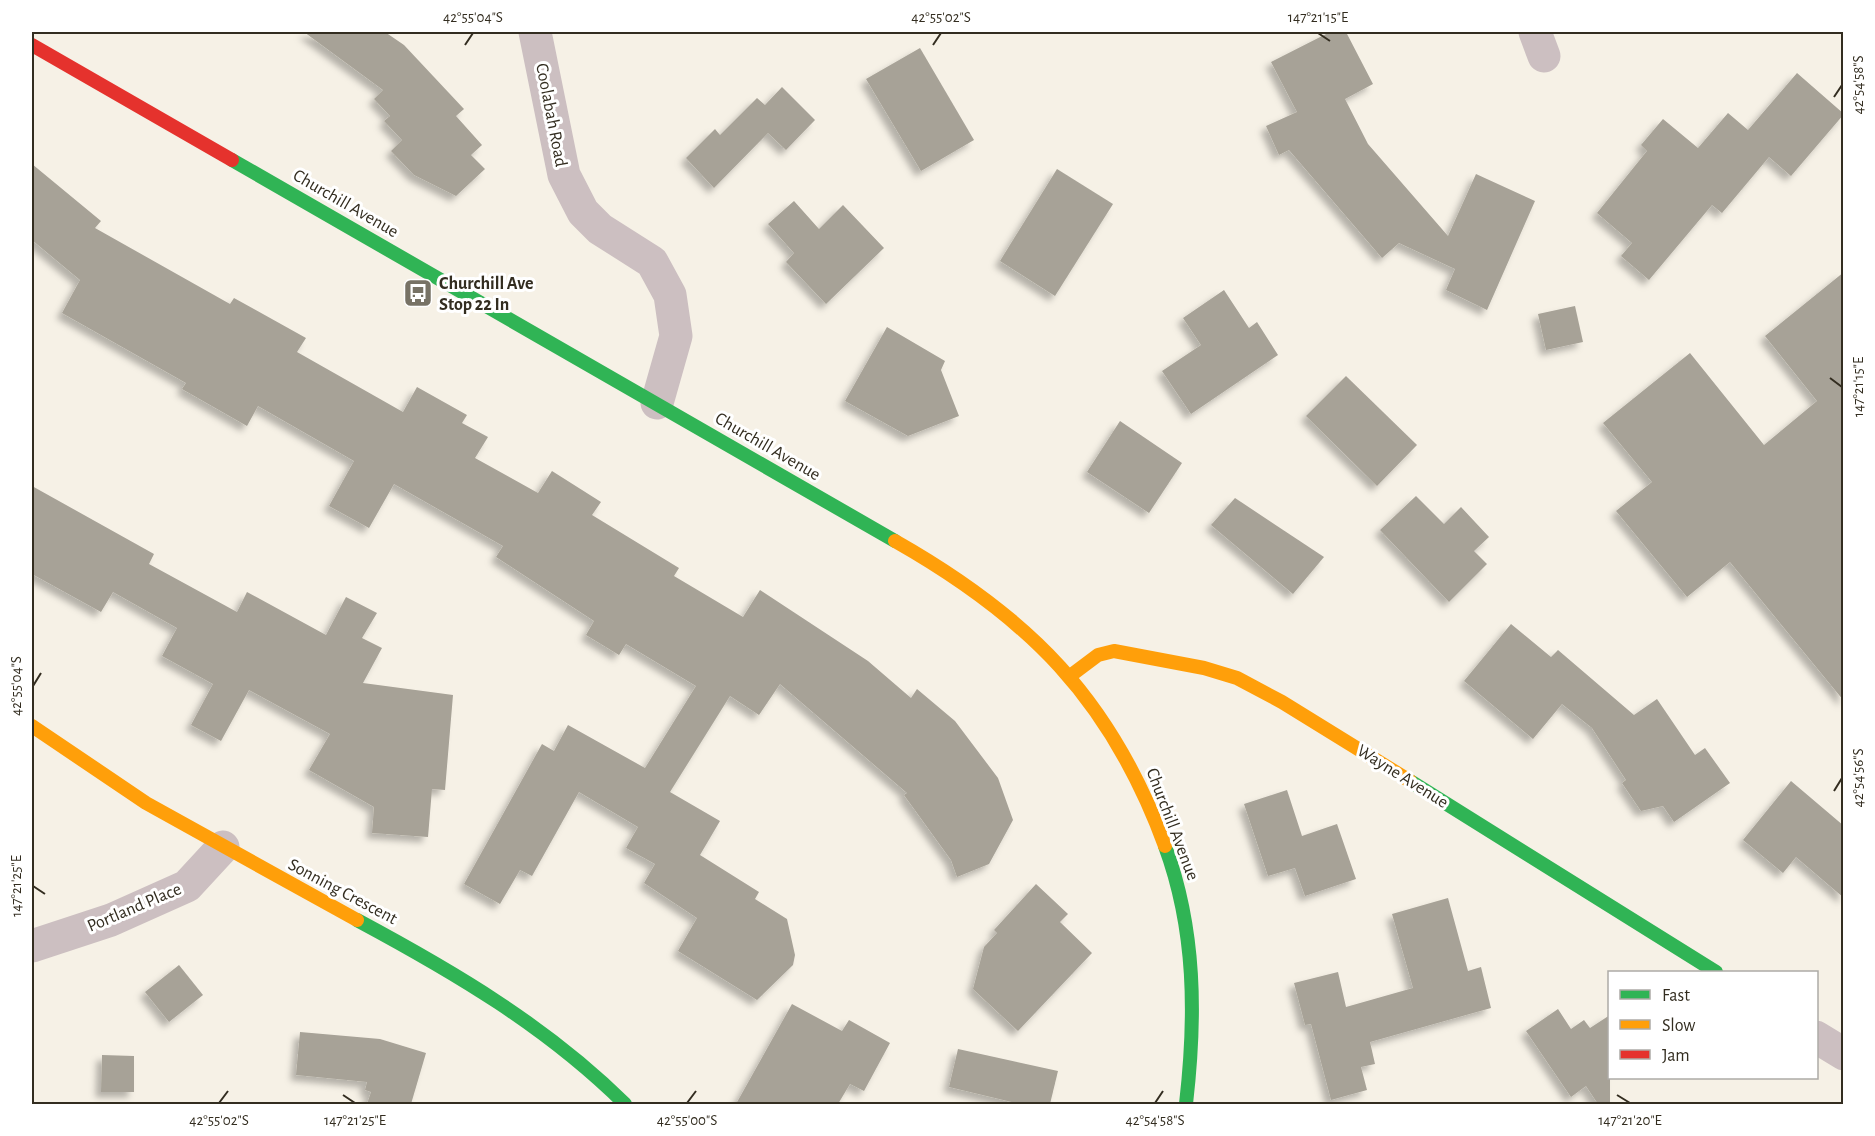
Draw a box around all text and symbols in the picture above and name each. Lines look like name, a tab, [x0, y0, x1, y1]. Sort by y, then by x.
text: 42°55'04"S	[443, 10, 503, 25]
text: 42°55'02"S	[911, 10, 971, 25]
text: 147°21'15"E	[1288, 10, 1348, 25]
text: 42°54'58"S	[1851, 55, 1866, 115]
street label: Coolabah Road	[532, 62, 570, 169]
street label: Churchill Avenue	[290, 166, 401, 241]
place label: Churchill Ave Stop 22 In	[439, 275, 534, 314]
bus stop icon: Churchill Ave Stop 22 In	[402, 277, 434, 309]
text: 147°21'15"E	[1851, 357, 1866, 417]
street label: Churchill Avenue	[712, 409, 823, 484]
text: 42°55'04"S	[9, 656, 24, 716]
street label: Wayne Avenue	[1354, 742, 1451, 812]
text: 42°54'56"S	[1851, 748, 1866, 808]
street label: Churchill Avenue	[1142, 766, 1202, 883]
text: 147°21'25"E	[9, 855, 24, 917]
street label: Sonning Crescent	[285, 856, 400, 928]
street label: Portland Place	[85, 880, 184, 936]
legend	[1608, 971, 1818, 1079]
text: Fast	[1662, 987, 1690, 1005]
text: Slow	[1662, 1017, 1695, 1035]
text: Jam	[1662, 1047, 1690, 1065]
text: 42°55'02"S	[189, 1113, 249, 1128]
text: 147°21'25"E	[324, 1113, 386, 1128]
text: 42°55'00"S	[657, 1113, 717, 1128]
text: 42°54'58"S	[1125, 1113, 1185, 1128]
text: 147°21'20"E	[1598, 1113, 1662, 1128]

